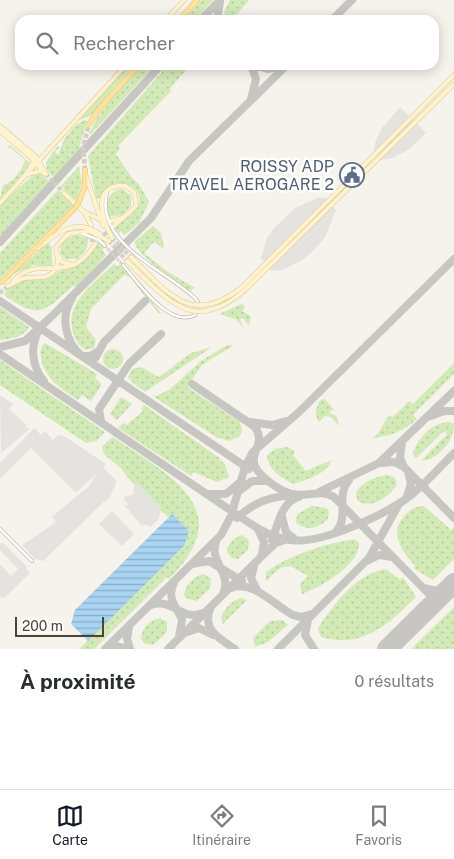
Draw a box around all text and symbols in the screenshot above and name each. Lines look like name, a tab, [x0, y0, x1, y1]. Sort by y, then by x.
search box	[15, 15, 439, 70]
icon: search	[33, 29, 61, 57]
text: Rechercher	[73, 32, 175, 54]
place label: ROISSY ADP TRAVEL AEROGARE 2	[169, 157, 334, 194]
public building icon: ROISSY ADP TRAVEL AEROGARE 2	[339, 162, 365, 188]
scale bar	[15, 614, 104, 637]
text: 200 m	[22, 618, 63, 634]
text: À proximité	[20, 669, 136, 694]
text: 0 résultats	[354, 672, 434, 691]
tab: Carte	[52, 802, 88, 848]
tab: Itinéraire	[192, 802, 251, 848]
tab: Favoris	[355, 802, 402, 848]

